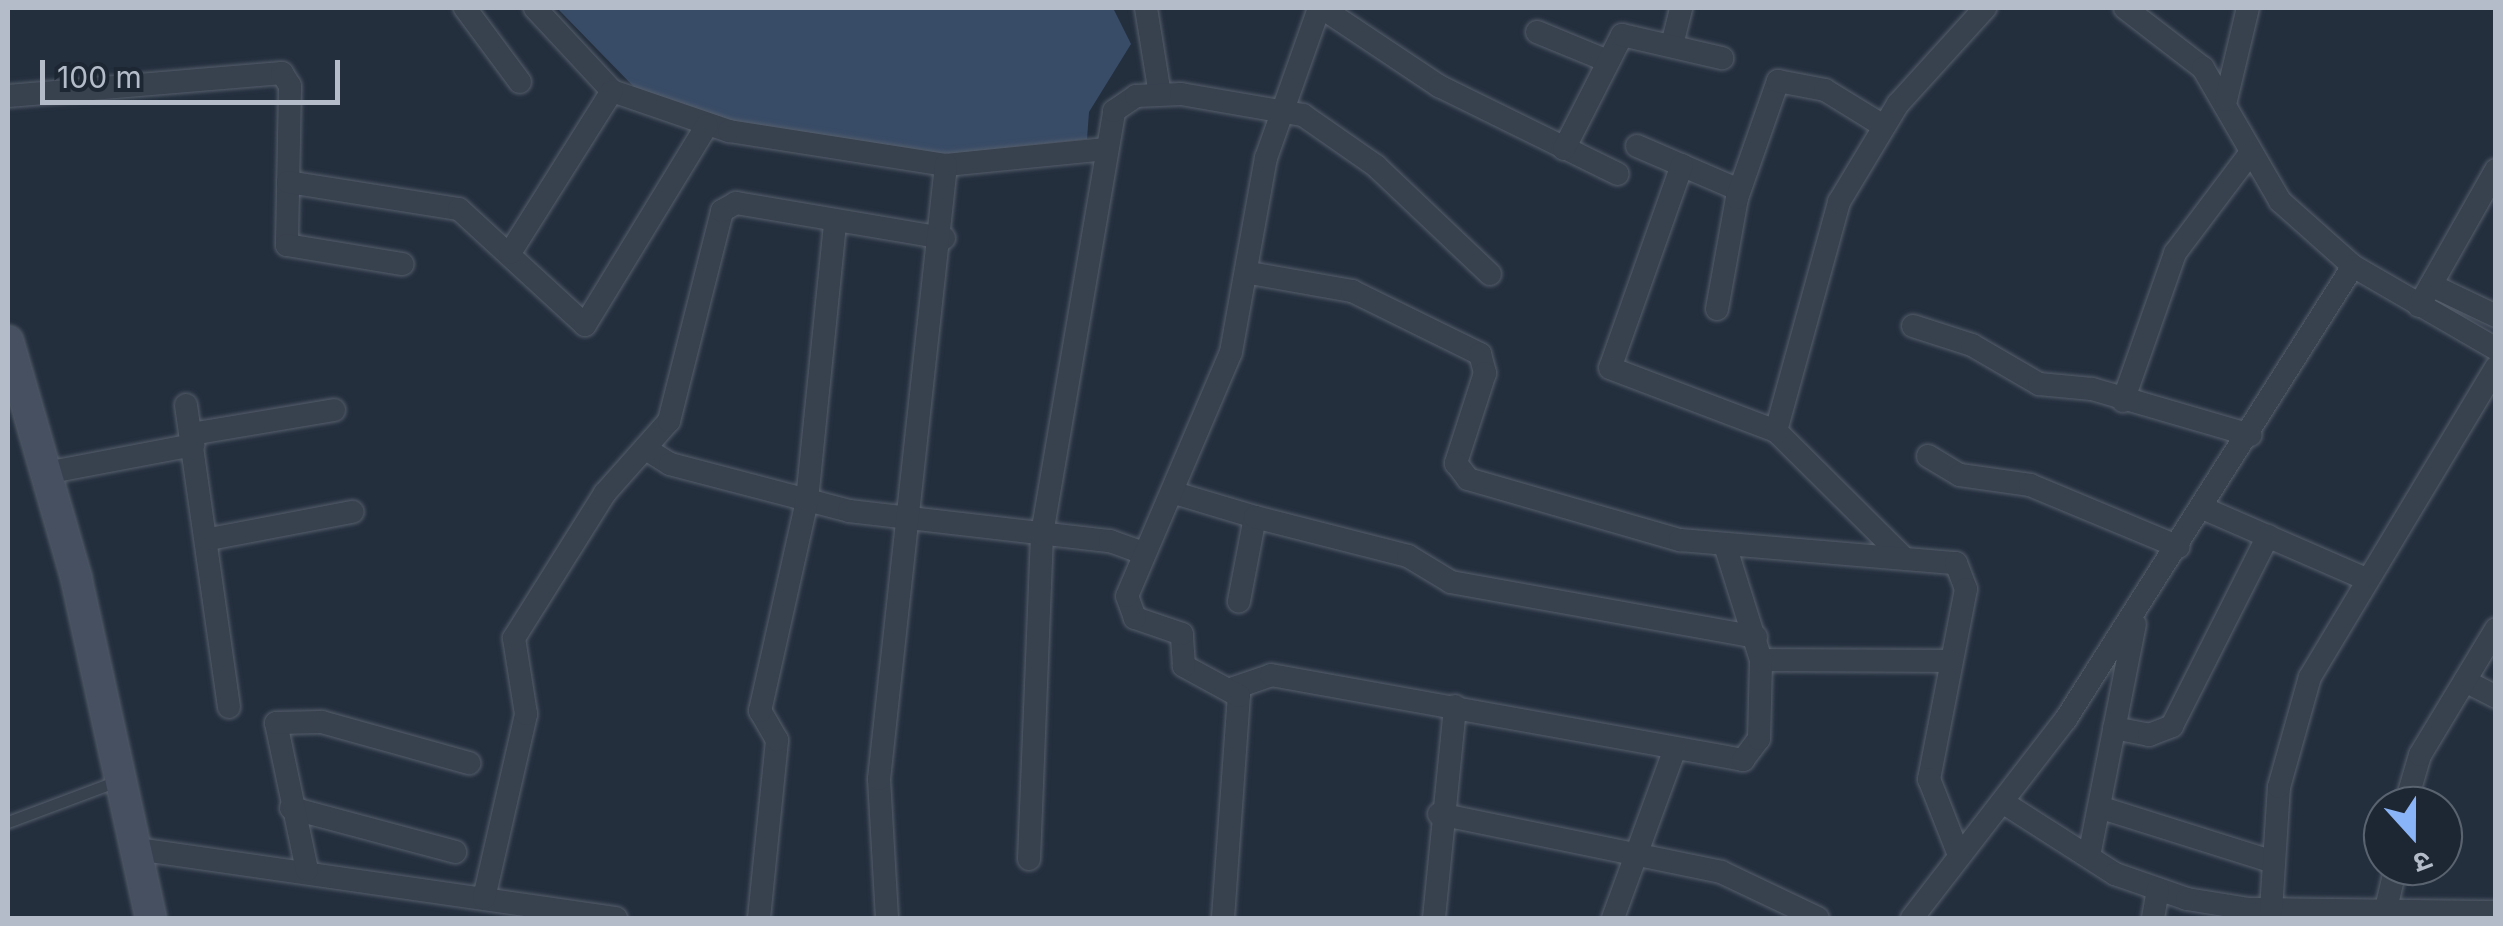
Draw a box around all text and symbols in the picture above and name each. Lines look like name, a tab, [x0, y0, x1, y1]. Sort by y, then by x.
scale bar	[45, 40, 345, 102]
text: 100 m	[57, 59, 142, 95]
north arrow	[2363, 786, 2463, 886]
text: उ	[2409, 843, 2437, 881]

